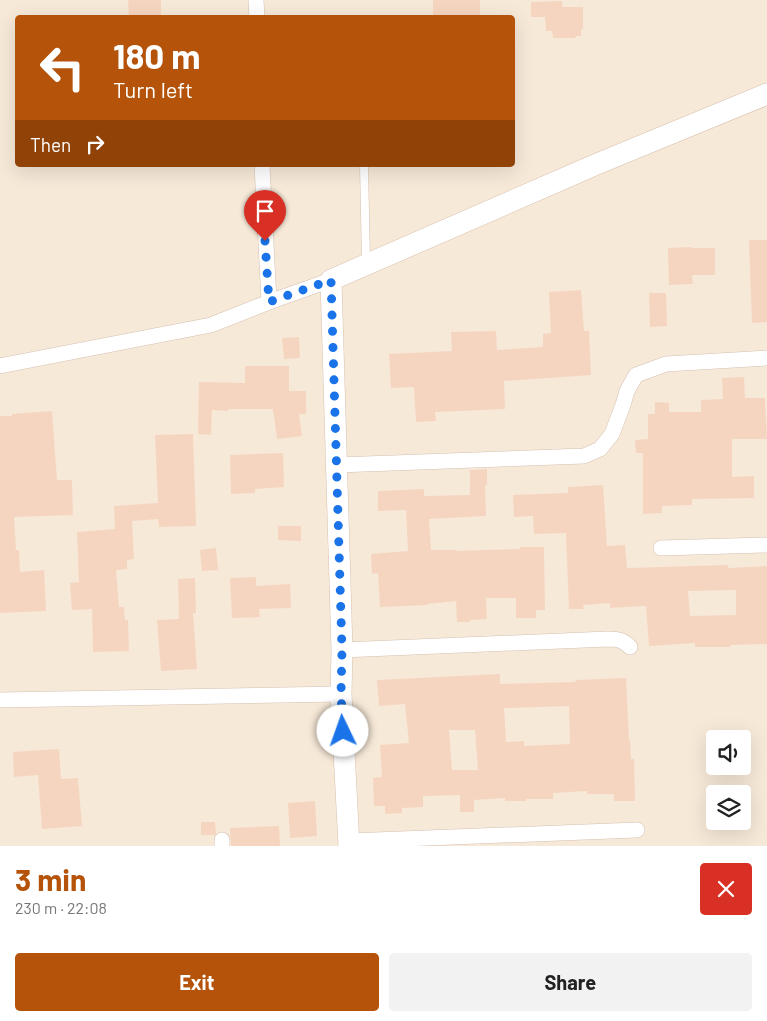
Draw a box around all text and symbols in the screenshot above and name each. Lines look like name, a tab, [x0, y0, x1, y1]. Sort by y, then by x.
text: 180 m	[113, 34, 201, 76]
icon: left	[30, 35, 95, 100]
text: Turn left	[113, 76, 193, 102]
icon: right	[81, 130, 109, 158]
text: Then	[30, 133, 71, 156]
pin	[244, 190, 286, 241]
icon: arrive	[251, 197, 279, 225]
position arrow	[316, 704, 368, 756]
map controls	[706, 730, 751, 830]
button: sound	[706, 730, 751, 775]
button: layers	[706, 785, 751, 830]
text: 3 min	[15, 861, 86, 897]
button: close	[700, 863, 752, 915]
text: 230 m · 22:08	[15, 898, 107, 917]
button: Exit	[15, 953, 379, 1011]
button: Share	[389, 953, 752, 1011]

